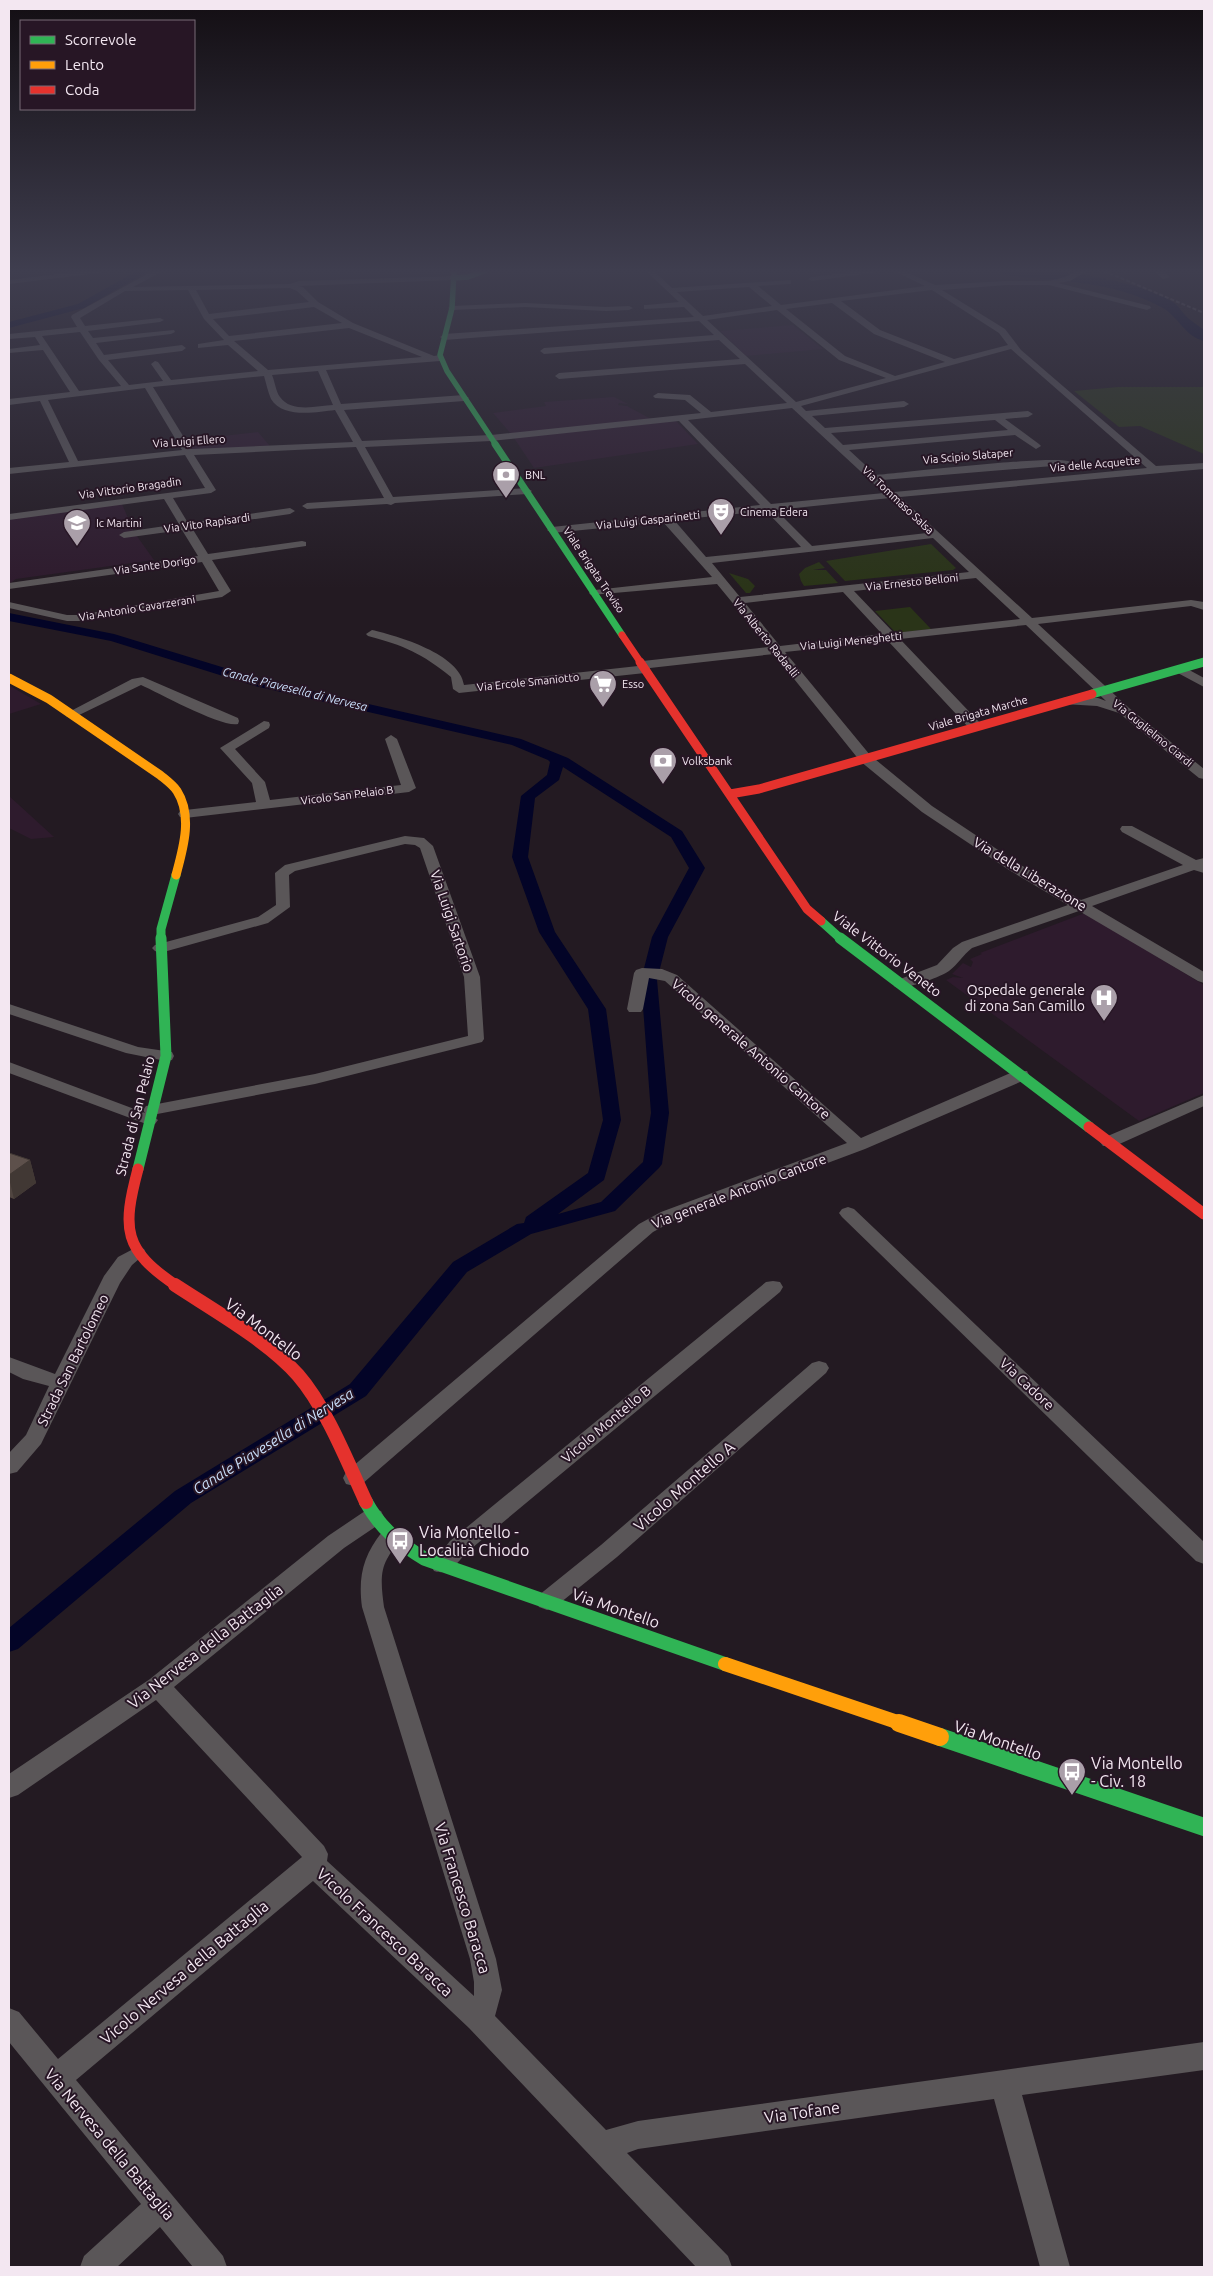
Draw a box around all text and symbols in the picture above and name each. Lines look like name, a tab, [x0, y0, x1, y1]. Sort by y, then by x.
legend	[20, 20, 195, 110]
text: Scorrevole	[65, 31, 136, 48]
text: Lento	[65, 56, 104, 73]
text: Coda	[65, 81, 99, 98]
street label: Via Luigi Ellero	[152, 432, 226, 450]
street label: Via Scipio Slataper	[922, 446, 1015, 466]
street label: Via delle Acquette	[1049, 454, 1141, 474]
bank icon: BNL	[491, 460, 521, 499]
street label: Via Tommaso Salsa	[860, 464, 936, 536]
place label: BNL	[525, 469, 546, 481]
street label: Via Vittorio Bragadin	[78, 475, 182, 501]
theatre icon: Cinema Edera	[706, 497, 736, 536]
place label: Cinema Edera	[740, 506, 808, 518]
school or university icon: Ic Martini	[62, 508, 92, 547]
street label: Via Luigi Gasparinetti	[595, 509, 701, 531]
street label: Via Vito Rapisardi	[163, 511, 251, 535]
place label: Ic Martini	[96, 517, 142, 529]
street label: Viale Brigata Treviso	[561, 525, 627, 615]
street label: Via Sante Dorigo	[113, 553, 197, 577]
street label: Via Ernesto Belloni	[865, 571, 959, 593]
street label: Via Antonio Cavarzerani	[78, 593, 196, 623]
street label: Via Alberto Radaelli	[731, 596, 801, 680]
street label: Via Luigi Meneghetti	[800, 630, 902, 652]
water label: Canale Piavesella di Nervesa	[221, 665, 369, 713]
supermarket icon: Esso	[588, 669, 618, 708]
street label: Via Ercole Smaniotto	[476, 671, 580, 693]
place label: Esso	[622, 678, 644, 690]
street label: Viale Brigata Marche	[927, 693, 1029, 733]
street label: Via Guglielmo Ciardi	[1111, 697, 1195, 769]
bank icon: Volksbank	[648, 746, 678, 785]
place label: Volksbank	[682, 755, 733, 767]
street label: Vicolo San Pelaio B	[300, 783, 394, 807]
street label: Via della Liberazione	[970, 834, 1090, 914]
street label: Via Luigi Sartorio	[427, 868, 477, 974]
street label: Viale Vittorio Veneto	[829, 908, 945, 1000]
street label: Vicolo generale Antonio Cantore	[668, 976, 834, 1122]
place label: Ospedale generale di zona San Camillo	[965, 982, 1085, 1014]
hospital icon: Ospedale generale di zona San Camillo	[1089, 983, 1119, 1022]
street label: Strada di San Pelaio	[112, 1055, 158, 1177]
street label: Via generale Antonio Cantore	[649, 1150, 829, 1232]
street label: Strada San Bartolomeo	[34, 1292, 112, 1428]
street label: Via Montello	[222, 1294, 306, 1364]
street label: Via Cadore	[997, 1355, 1057, 1413]
street label: Vicolo Montello B	[558, 1382, 654, 1466]
water label: Canale Piavesella di Nervesa	[190, 1384, 356, 1498]
street label: Vicolo Montello A	[630, 1437, 739, 1535]
place label: Via Montello - Località Chiodo	[419, 1523, 529, 1559]
bus stop icon: Via Montello - Località Chiodo	[385, 1526, 415, 1565]
street label: Via Nervesa della Battaglia	[124, 1580, 286, 1712]
street label: Via Montello	[570, 1585, 662, 1631]
street label: Via Montello	[952, 1717, 1044, 1763]
place label: Via Montello - Civ. 18	[1091, 1754, 1183, 1790]
bus stop icon: Via Montello - Civ. 18	[1057, 1757, 1087, 1796]
street label: Via Francesco Baracca	[431, 1820, 495, 1976]
street label: Vicolo Francesco Baracca	[313, 1864, 457, 2000]
street label: Vicolo Nervesa della Battaglia	[96, 1896, 272, 2048]
street label: Via Nervesa della Battaglia	[41, 2065, 179, 2223]
street label: Via Tofane	[763, 2098, 841, 2126]

